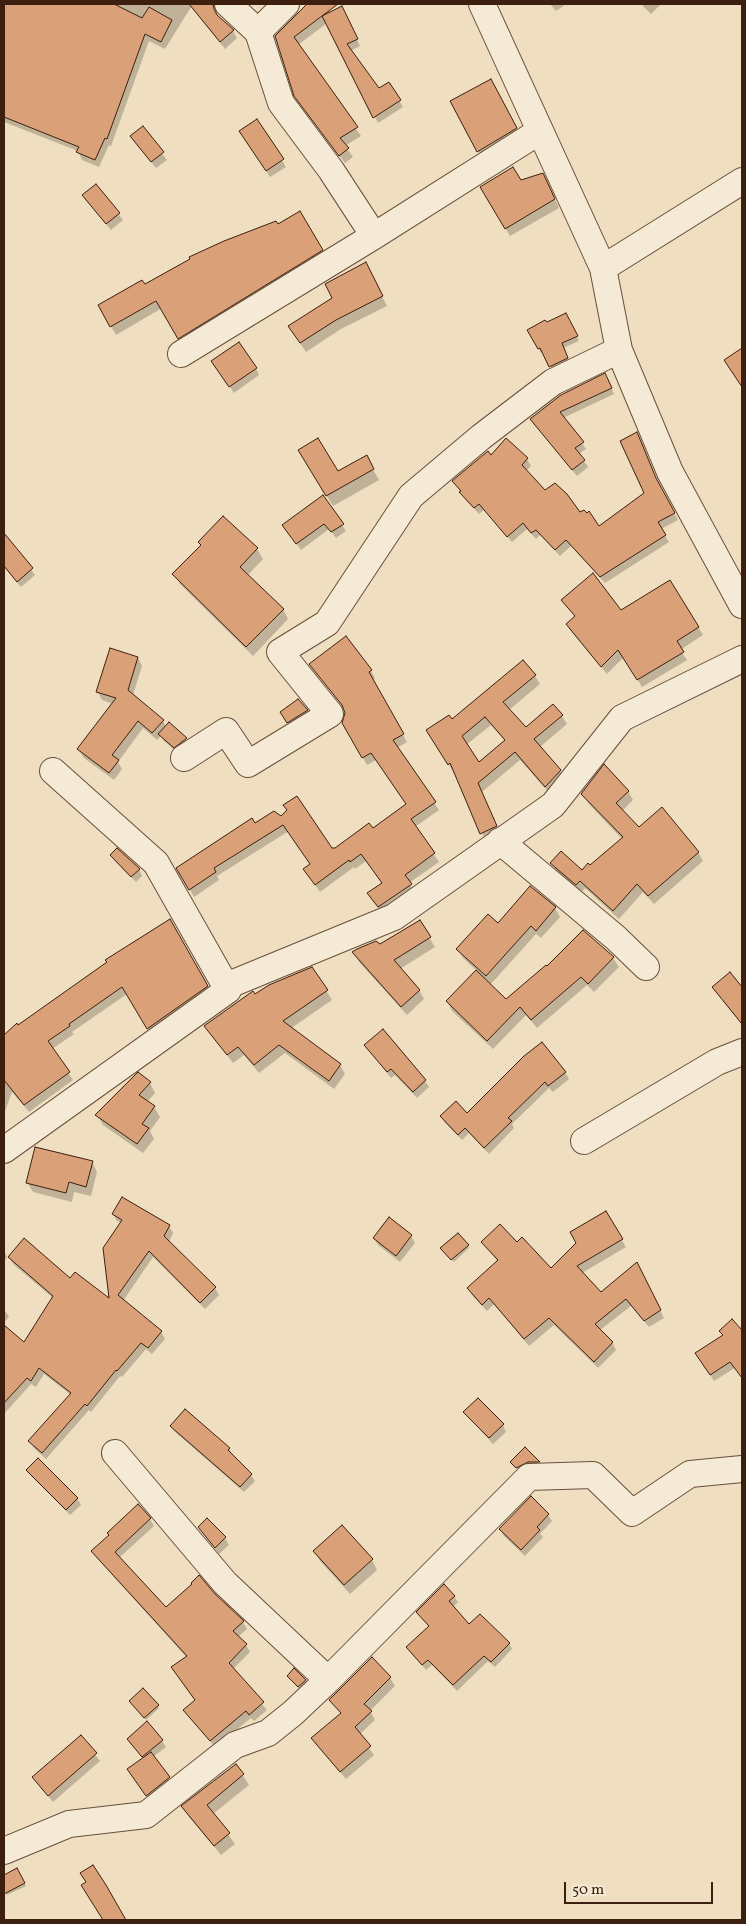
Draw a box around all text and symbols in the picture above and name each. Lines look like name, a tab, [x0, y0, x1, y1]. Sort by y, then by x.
scale bar	[566, 1872, 715, 1904]
text: 50 m	[572, 1880, 604, 1901]

